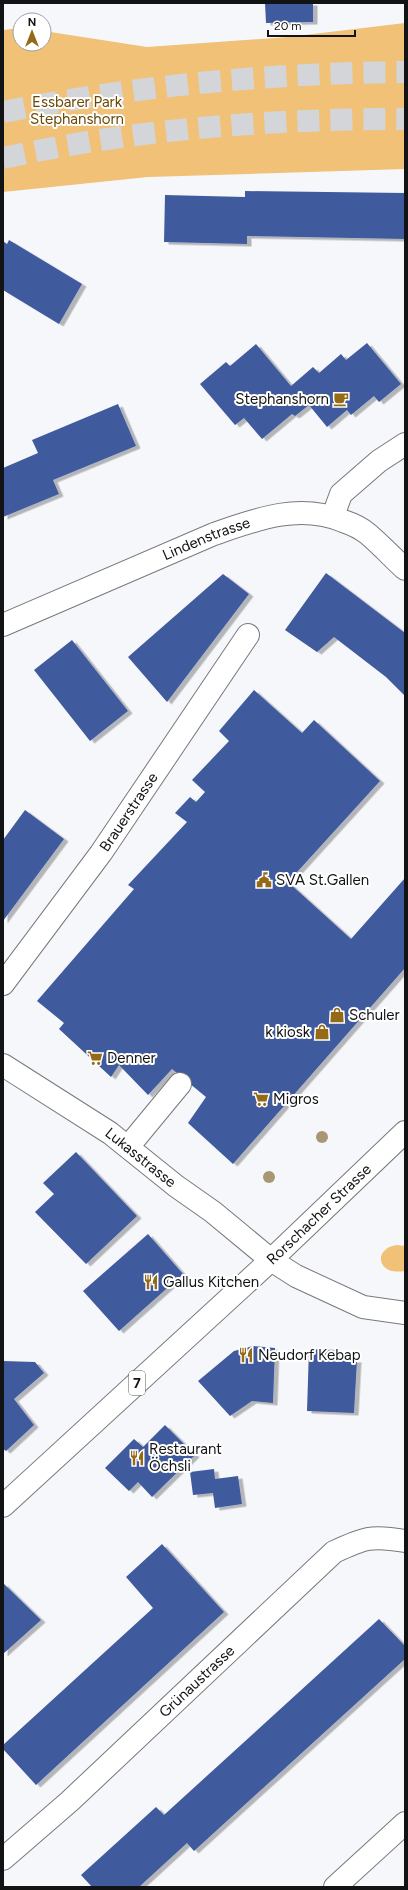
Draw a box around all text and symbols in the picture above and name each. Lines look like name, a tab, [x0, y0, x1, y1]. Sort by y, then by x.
north arrow	[12, 12, 52, 52]
scale bar	[268, 12, 355, 38]
text: N	[28, 16, 36, 29]
text: 20 m	[274, 19, 302, 33]
park label: Essbarer Park Stephanshorn	[30, 93, 124, 128]
place label: Stephanshorn	[235, 390, 329, 408]
cafe icon: Stephanshorn	[332, 390, 350, 408]
street label: Lindenstrasse	[160, 513, 252, 564]
street label: Brauerstrasse	[96, 769, 162, 855]
public building icon: SVA St.Gallen	[255, 871, 273, 889]
place label: SVA St.Gallen	[276, 871, 369, 889]
shop icon: Schuler	[328, 1006, 346, 1024]
place label: Schuler	[349, 1006, 400, 1024]
place label: k kiosk	[265, 1023, 311, 1041]
shop icon: k kiosk	[313, 1023, 331, 1041]
supermarket icon: Denner	[86, 1049, 104, 1067]
place label: Denner	[107, 1049, 156, 1067]
supermarket icon: Migros	[252, 1090, 270, 1108]
place label: Migros	[273, 1090, 319, 1108]
street label: Lukasstrasse	[102, 1124, 180, 1191]
street label: Rorschacher Strasse	[263, 1160, 375, 1268]
restaurant icon: Gallus Kitchen	[142, 1273, 160, 1291]
place label: Gallus Kitchen	[163, 1273, 259, 1291]
restaurant icon: Neudorf Kebap	[237, 1346, 255, 1364]
place label: Neudorf Kebap	[258, 1346, 361, 1364]
road number: 7	[129, 1371, 145, 1395]
place label: Restaurant Öchsli	[149, 1440, 222, 1475]
restaurant icon: Restaurant Öchsli	[128, 1449, 146, 1467]
street label: Grünaustrasse	[155, 1642, 238, 1721]

